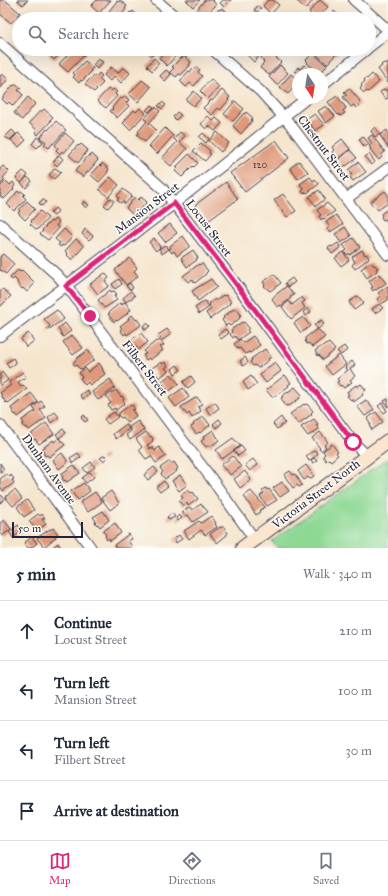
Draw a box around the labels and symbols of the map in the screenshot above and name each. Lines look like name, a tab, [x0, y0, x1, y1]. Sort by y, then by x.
north arrow	[292, 68, 328, 104]
street label: Chestnut Street	[295, 113, 353, 184]
house number: 120	[253, 159, 268, 171]
street label: Mansion Street	[112, 179, 182, 237]
street label: Locust Street	[183, 197, 235, 260]
route end	[81, 307, 99, 325]
street label: Filbert Street	[119, 337, 171, 399]
street label: Dunham Avenue	[19, 431, 79, 507]
route start	[344, 433, 362, 451]
street label: Victoria Street North	[269, 456, 363, 532]
scale bar	[12, 520, 83, 539]

